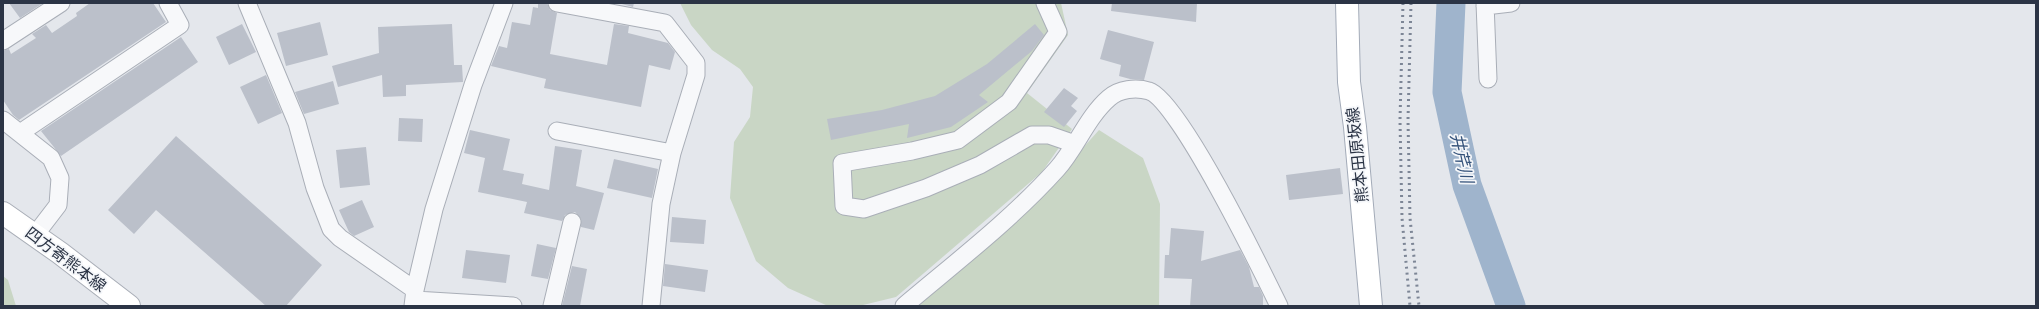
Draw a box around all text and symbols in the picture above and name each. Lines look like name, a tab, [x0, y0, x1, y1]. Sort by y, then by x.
street label: 熊本田原坂線	[1344, 106, 1371, 204]
water label: 井芹川	[1447, 131, 1477, 187]
street label: 四方寄熊本線	[22, 224, 109, 295]

